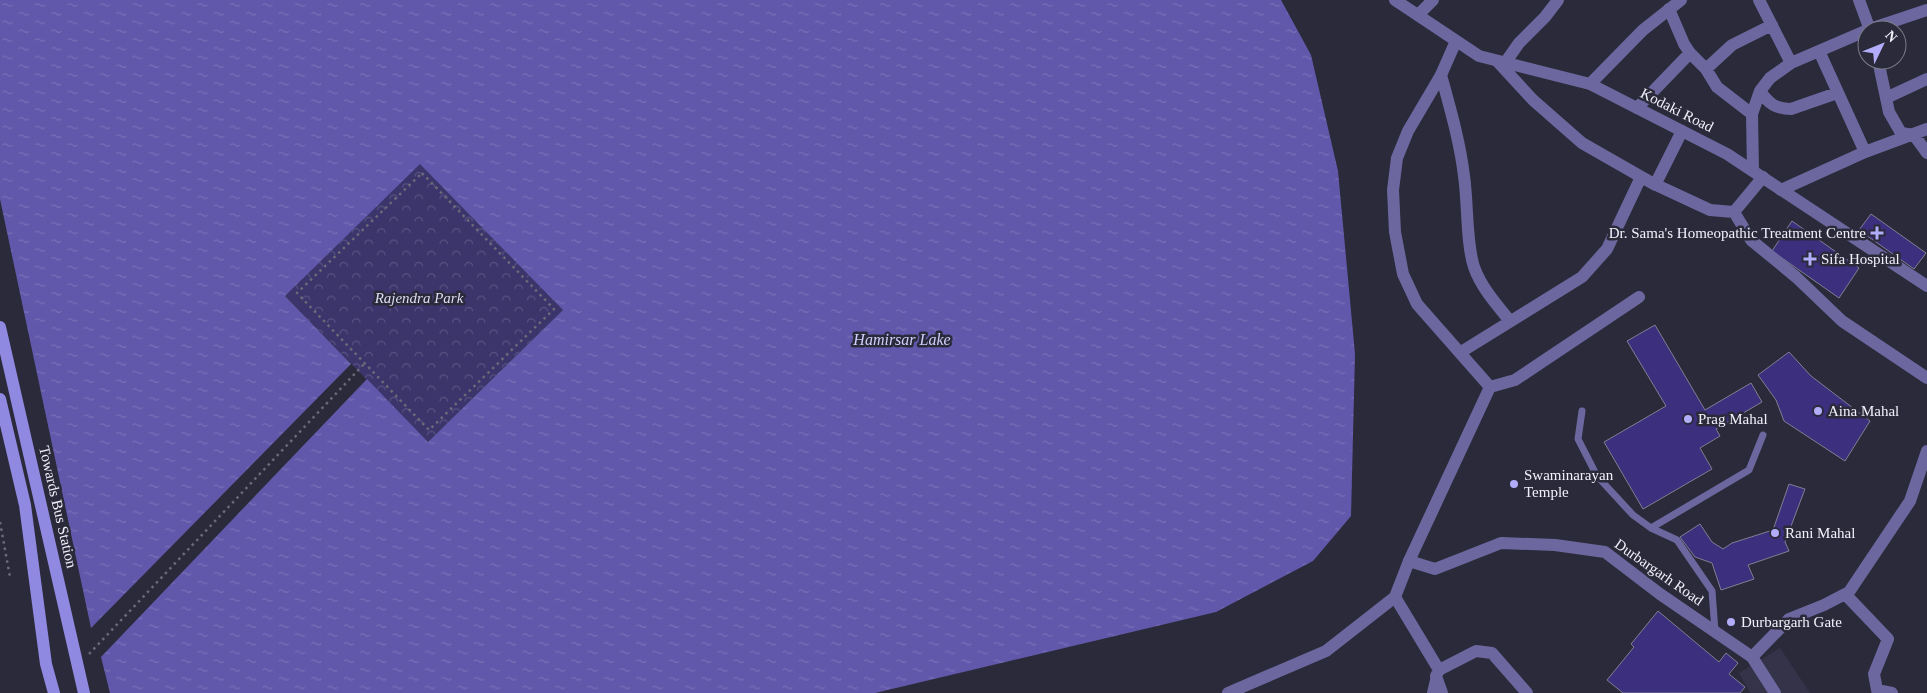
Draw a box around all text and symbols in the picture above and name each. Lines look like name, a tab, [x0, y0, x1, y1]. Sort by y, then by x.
north arrow	[1857, 20, 1907, 70]
text: N	[1882, 28, 1900, 45]
street label: Kodaki Road	[1638, 85, 1717, 135]
place label: Dr. Sama's Homeopathic Treatment Centre	[1609, 225, 1866, 241]
marker: Dr. Sama's Homeopathic Treatment Centre	[1870, 226, 1884, 240]
place label: Sifa Hospital	[1821, 251, 1900, 267]
marker: Sifa Hospital	[1803, 252, 1817, 266]
park label: Rajendra Park	[374, 290, 464, 306]
water label: Hamirsar Lake	[852, 331, 951, 348]
place label: Aina Mahal	[1828, 403, 1899, 419]
marker: Aina Mahal	[1812, 405, 1824, 417]
place label: Prag Mahal	[1698, 411, 1768, 427]
marker: Prag Mahal	[1682, 413, 1694, 425]
street label: Towards Bus Station	[36, 444, 80, 570]
place label: Swaminarayan Temple	[1524, 467, 1614, 500]
marker: Swaminarayan Temple	[1508, 478, 1520, 490]
place label: Rani Mahal	[1785, 525, 1855, 541]
marker: Rani Mahal	[1769, 527, 1781, 539]
street label: Durbargarh Road	[1612, 536, 1707, 609]
place label: Durbargarh Gate	[1741, 614, 1842, 630]
marker: Durbargarh Gate	[1725, 616, 1737, 628]

